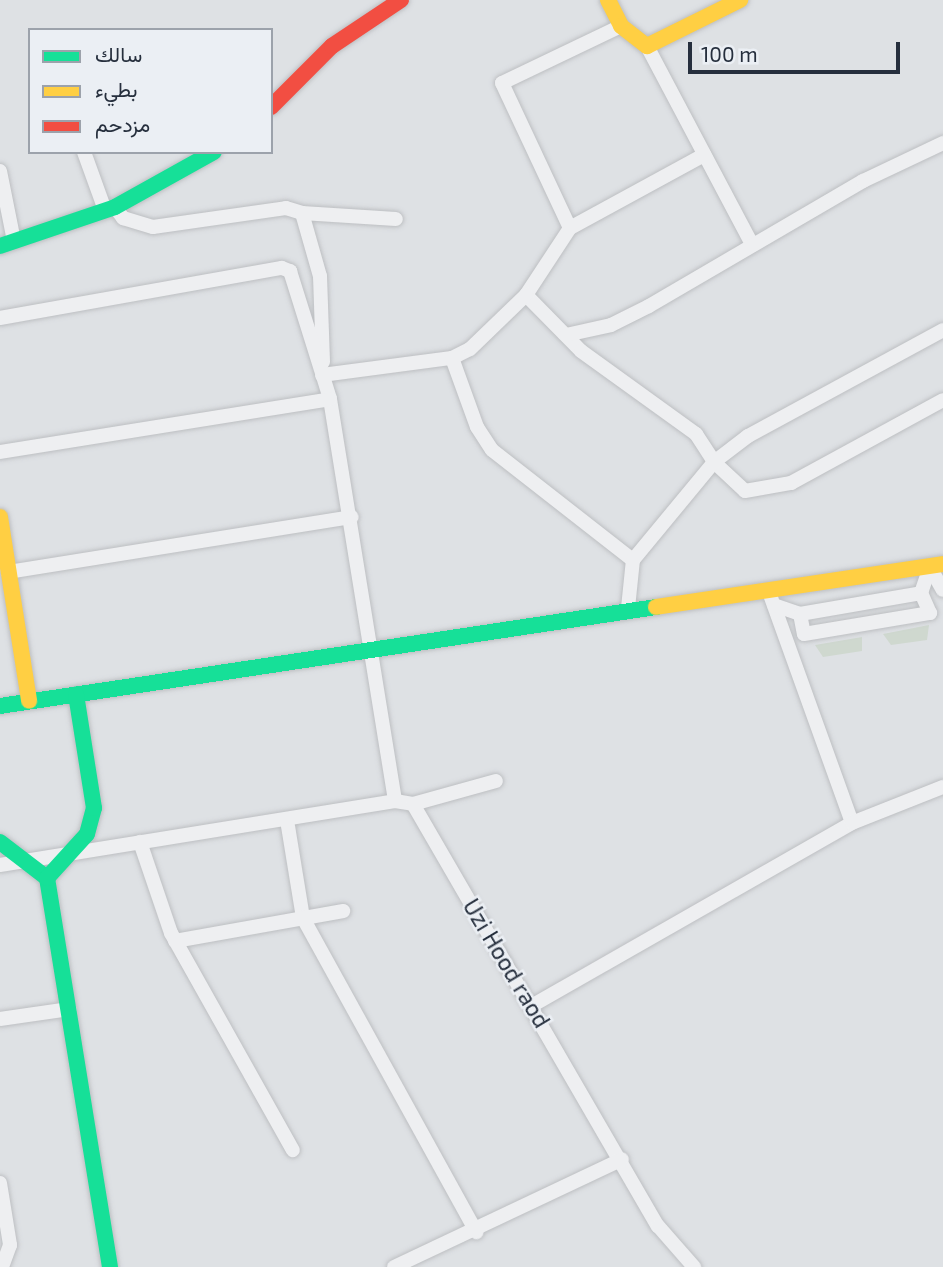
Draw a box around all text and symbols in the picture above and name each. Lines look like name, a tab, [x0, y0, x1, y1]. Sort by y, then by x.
legend	[28, 28, 273, 154]
scale bar	[691, 28, 903, 72]
text: سالك	[95, 41, 142, 66]
text: 100 m	[701, 41, 758, 66]
text: بطيء	[95, 76, 138, 101]
text: مزدحم	[95, 111, 150, 136]
street label: Uzi Hood raod	[458, 893, 556, 1033]

